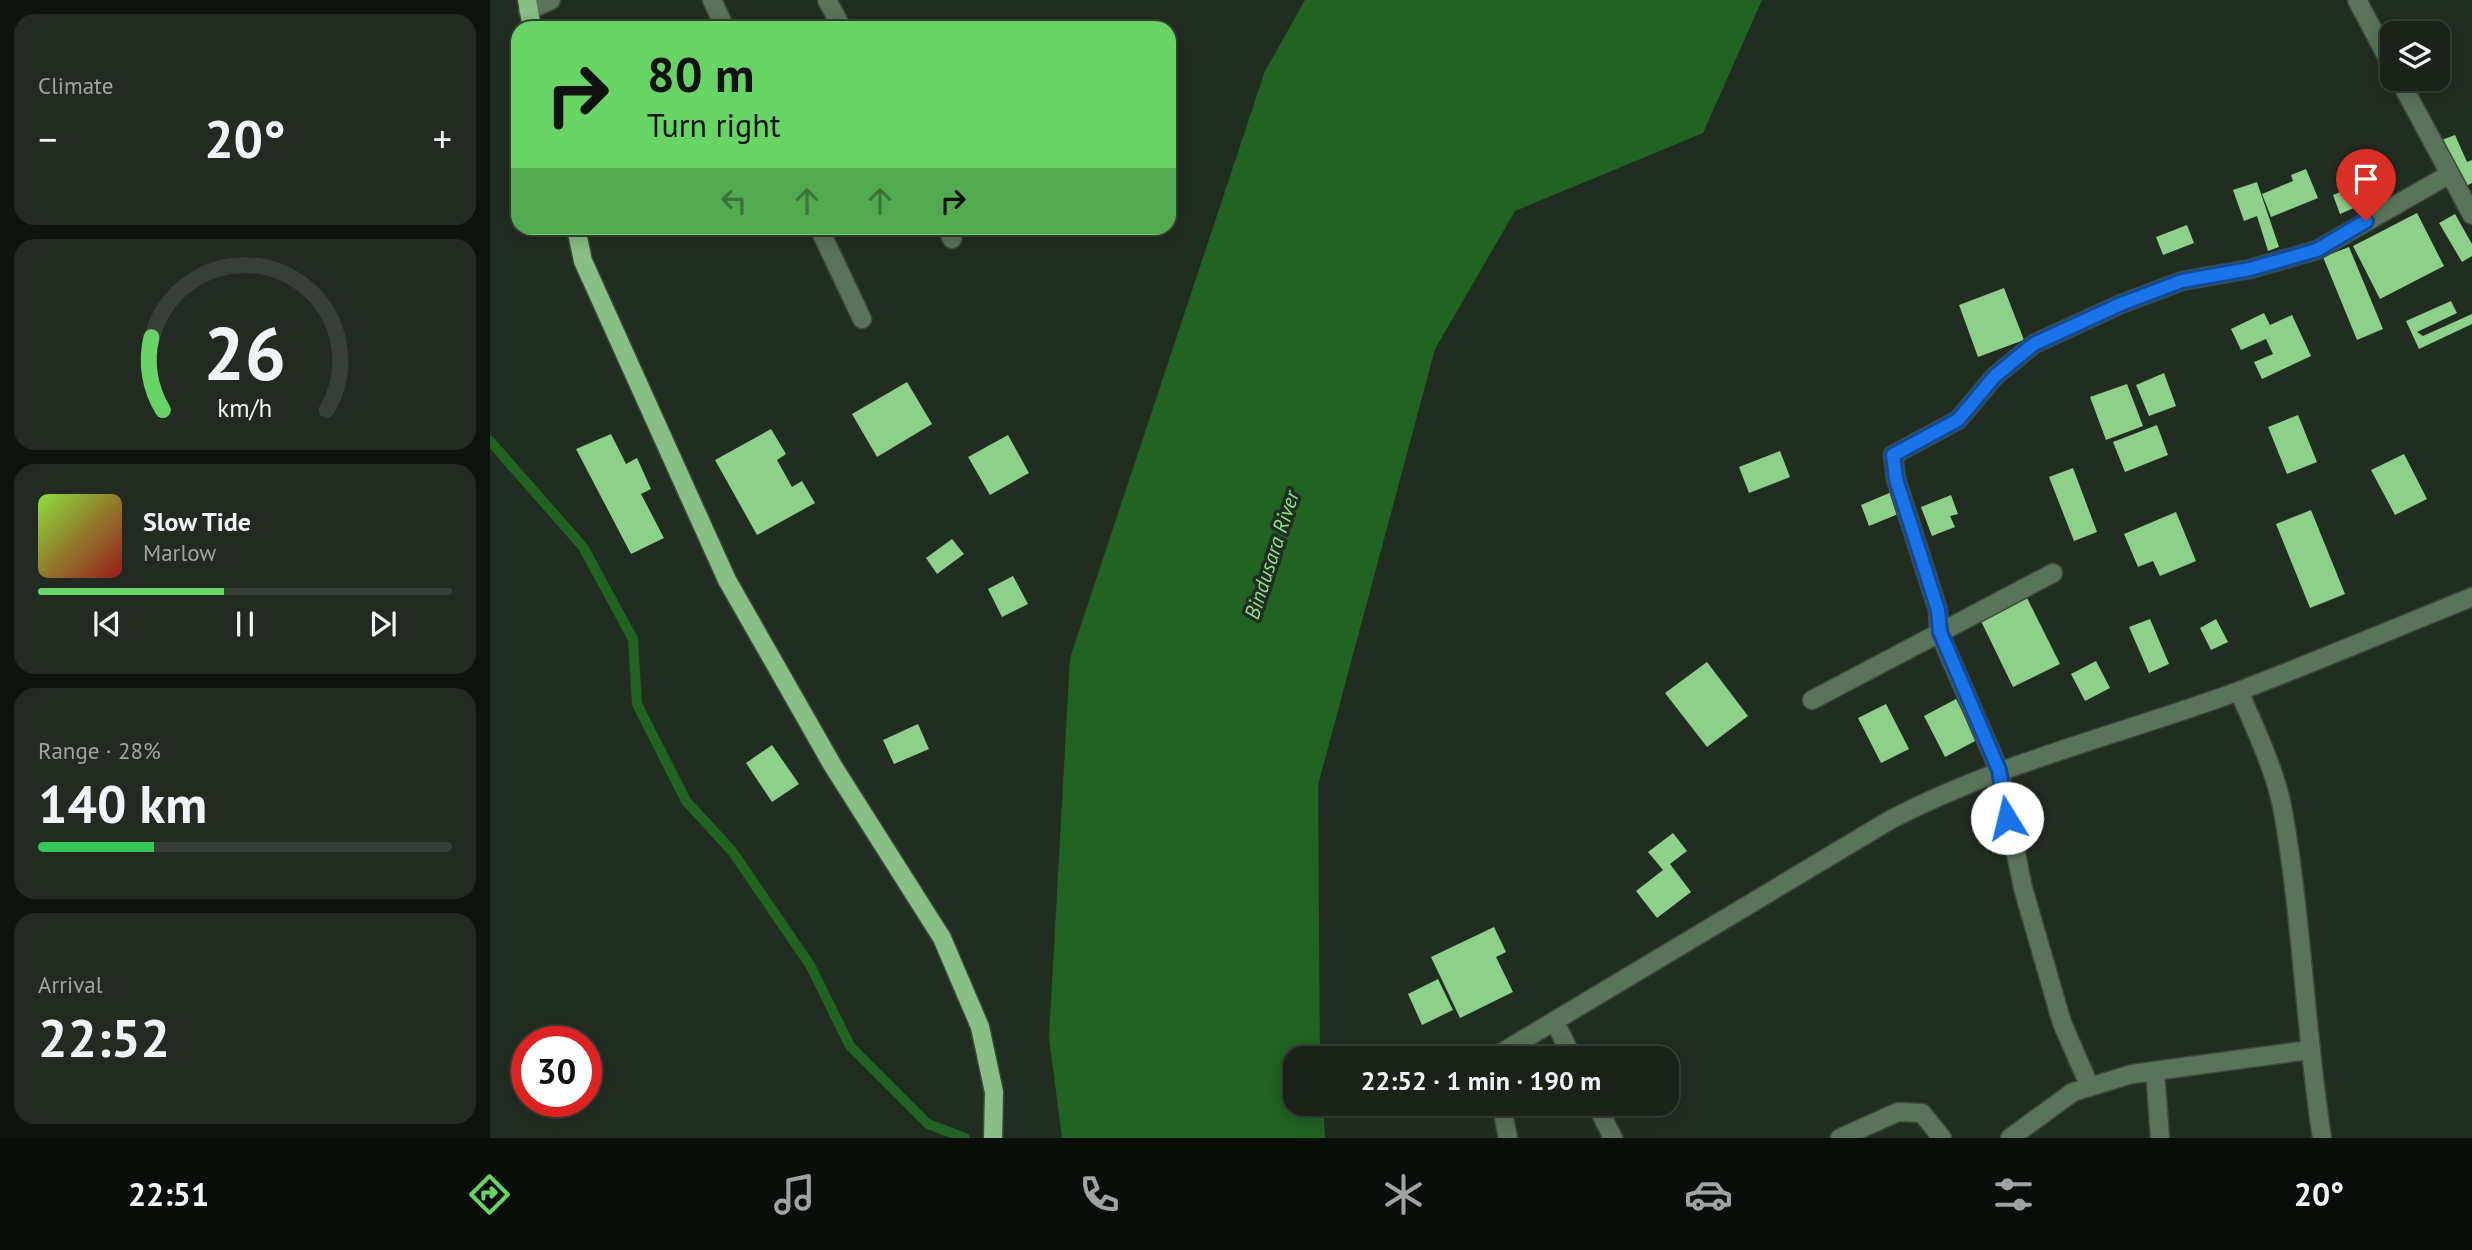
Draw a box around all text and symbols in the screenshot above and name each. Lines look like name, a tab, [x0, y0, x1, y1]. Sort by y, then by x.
map controls	[2380, 21, 2450, 91]
button: layers	[2380, 21, 2450, 91]
text: 80 m	[647, 42, 754, 106]
icon: right	[532, 49, 623, 140]
text: Climate	[38, 71, 113, 100]
text: Turn right	[647, 104, 781, 146]
text: 20°	[204, 105, 286, 172]
text: −	[38, 114, 57, 163]
text: +	[433, 114, 452, 163]
pin	[2336, 149, 2396, 221]
icon: arrive	[2347, 160, 2385, 198]
icon: left	[715, 182, 753, 220]
icon: ahead	[788, 182, 826, 220]
icon: ahead	[861, 182, 899, 220]
icon: right	[934, 182, 972, 220]
text: 26	[204, 307, 286, 401]
text: km/h	[218, 392, 272, 424]
water label: Bindusara River	[1238, 485, 1306, 622]
text: Slow Tide	[143, 505, 251, 538]
text: Marlow	[143, 538, 216, 567]
icon: previous	[88, 605, 126, 643]
icon: pause	[226, 605, 264, 643]
icon: next	[364, 605, 402, 643]
text: Range · 28%	[38, 736, 161, 765]
text: 140 km	[38, 770, 207, 837]
position arrow	[1970, 781, 2044, 855]
text: Arrival	[38, 970, 102, 999]
text: 22:52	[38, 1004, 170, 1071]
speed limit sign: 30	[511, 1026, 602, 1117]
text: 22:52 · 1 min · 190 m	[1361, 1064, 1601, 1097]
icon: directions	[465, 1170, 514, 1219]
icon: music	[770, 1170, 819, 1219]
icon: phone	[1075, 1170, 1124, 1219]
icon: climate	[1379, 1170, 1428, 1219]
icon: car	[1684, 1170, 1733, 1219]
icon: filters	[1989, 1170, 2038, 1219]
text: 22:51	[128, 1173, 209, 1215]
text: 20°	[2294, 1173, 2344, 1215]

